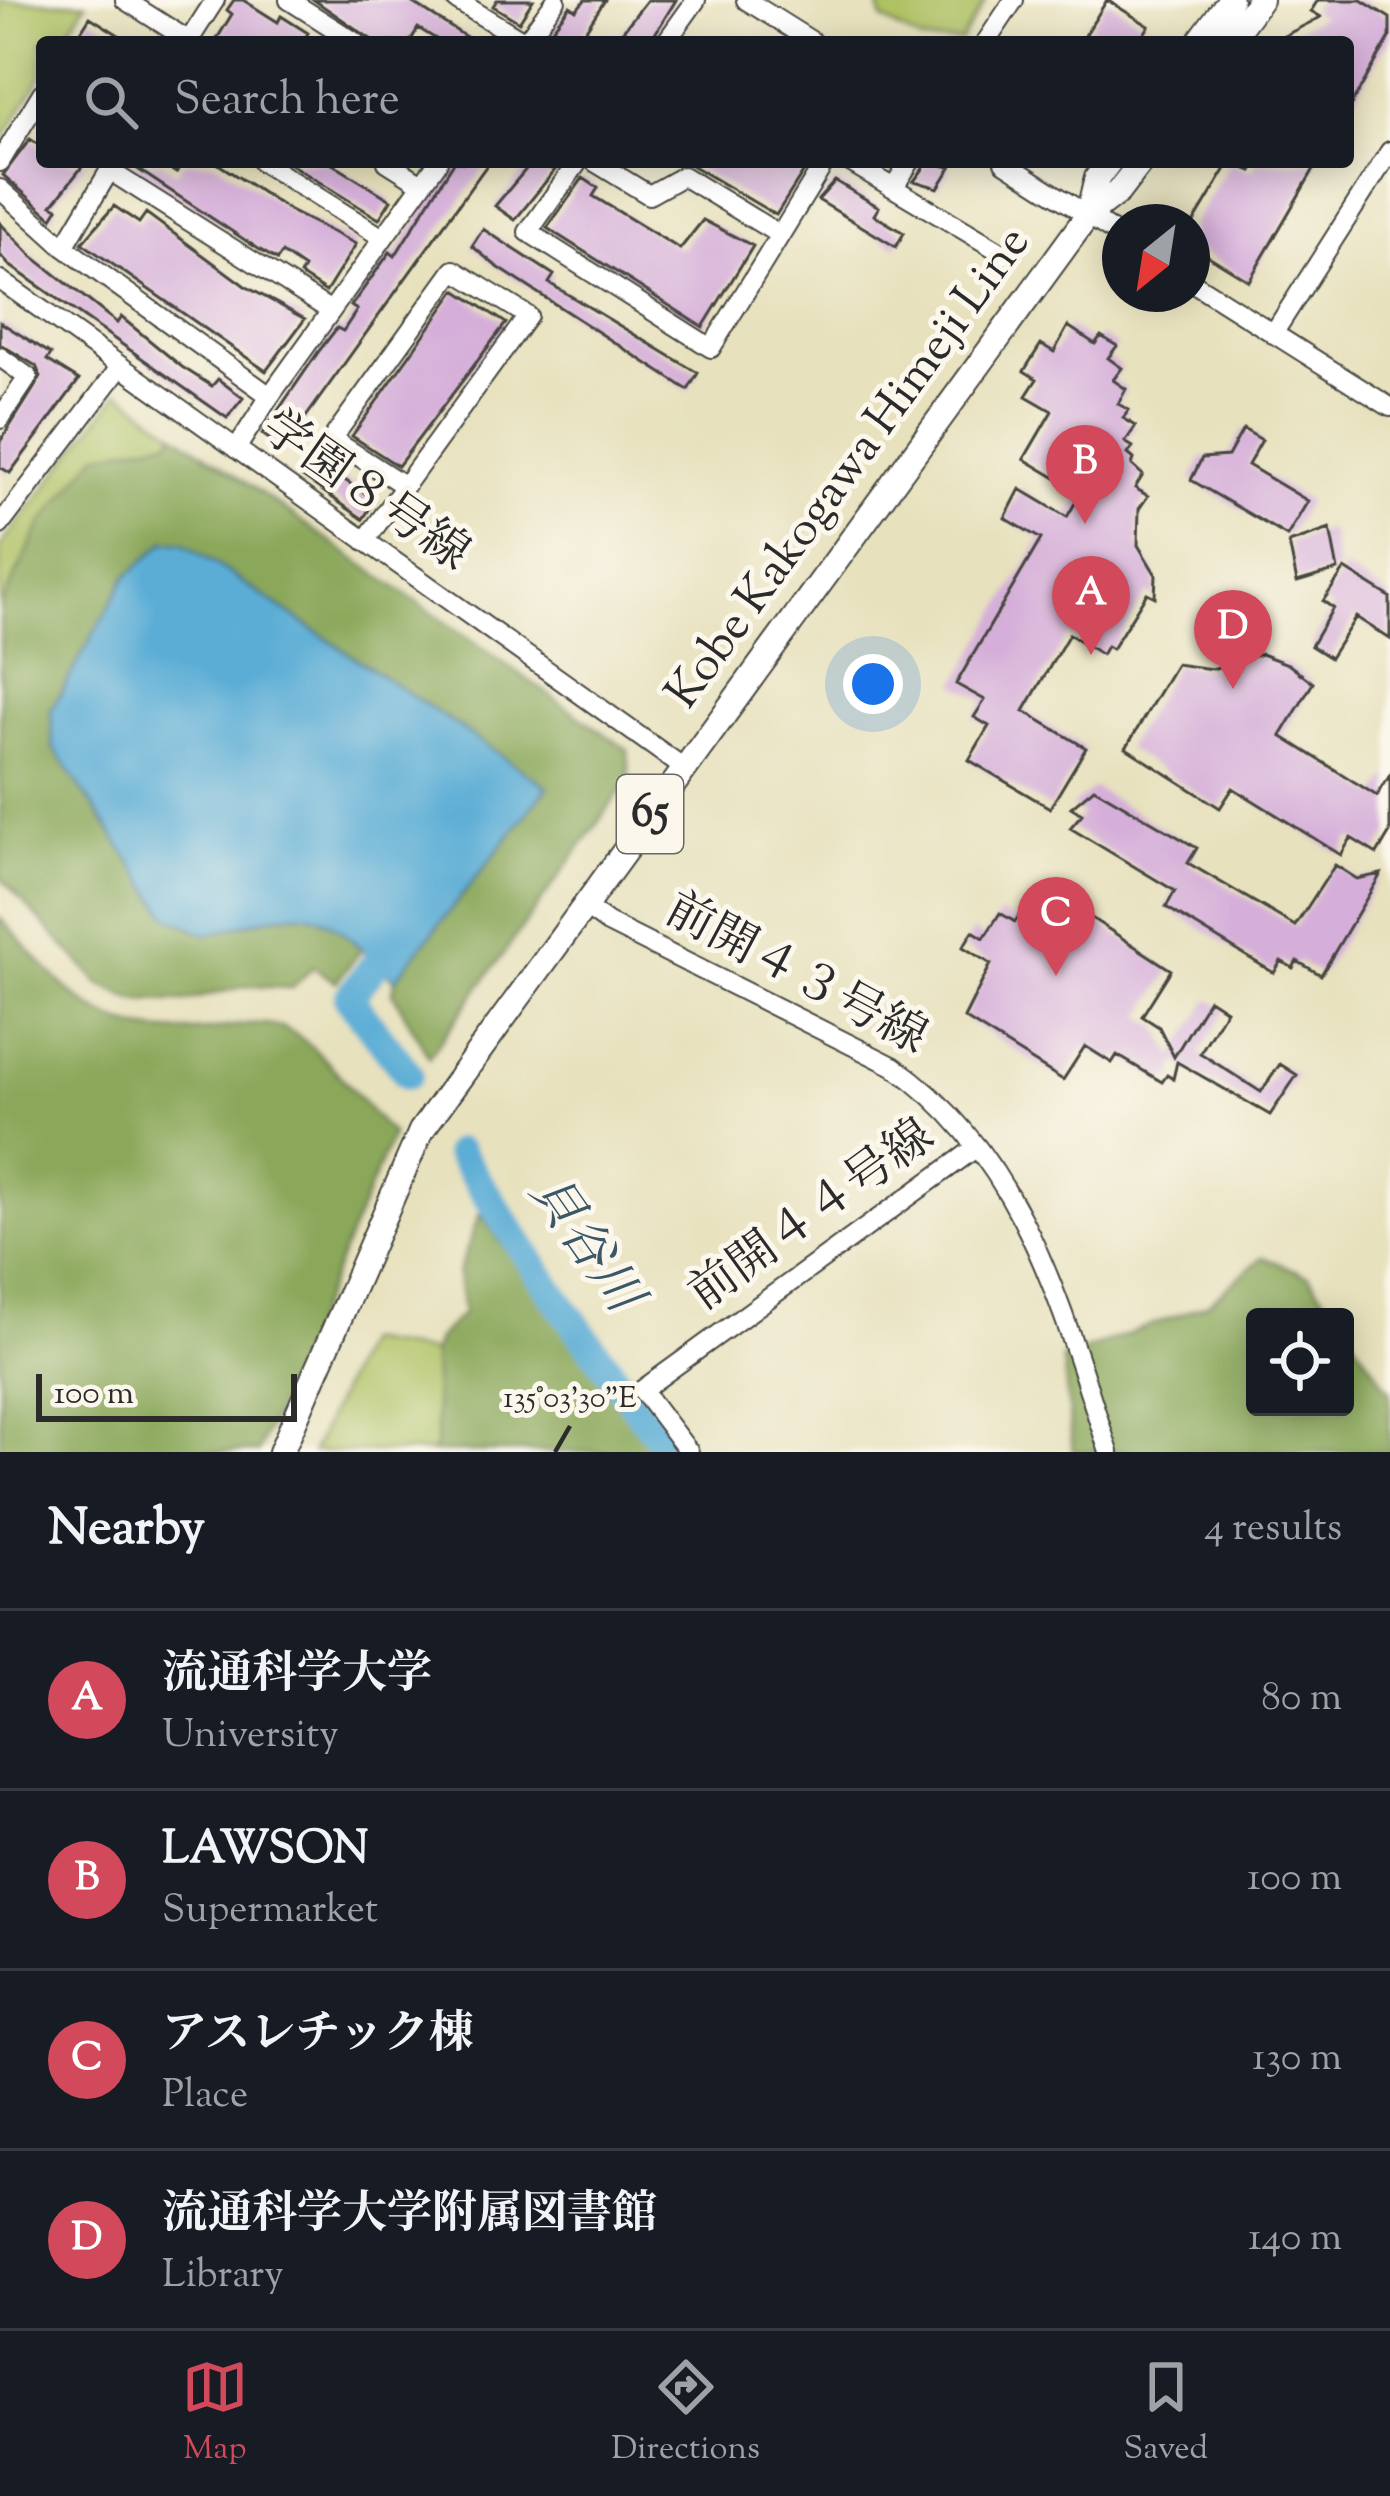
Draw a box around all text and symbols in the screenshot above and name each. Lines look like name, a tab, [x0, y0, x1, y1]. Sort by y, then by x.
search box	[36, 36, 1354, 168]
icon: search	[78, 69, 144, 135]
text: Search here	[174, 70, 400, 135]
north arrow	[1102, 204, 1210, 312]
street label: Kobe Kakogawa Himeji Line	[651, 213, 1049, 725]
street label: 学園８号線	[246, 396, 482, 590]
pin: B	[1046, 425, 1124, 524]
pin: A	[1052, 556, 1130, 655]
pin: D	[1194, 590, 1272, 689]
your location	[843, 654, 903, 714]
road number: 65	[617, 775, 683, 853]
pin: C	[1017, 877, 1095, 976]
street label: 前開４３号線	[652, 878, 938, 1074]
street label: 前開４４号線	[676, 1104, 950, 1330]
water label: 貝谷川	[509, 1161, 660, 1333]
map controls	[1246, 1308, 1354, 1416]
button: locate	[1246, 1308, 1354, 1416]
scale bar	[36, 1368, 297, 1421]
text: 100 m	[54, 1371, 134, 1419]
text: 135°03'30"E	[503, 1378, 637, 1421]
text: Nearby	[48, 1494, 205, 1567]
text: 4 results	[1204, 1502, 1342, 1558]
text: 流通科学大学	[162, 1644, 432, 1709]
text: A	[71, 1672, 103, 1728]
text: 80 m	[1261, 1672, 1342, 1728]
text: University	[162, 1709, 339, 1765]
text: LAWSON	[162, 1819, 369, 1884]
text: B	[75, 1852, 99, 1908]
text: 100 m	[1247, 1852, 1342, 1908]
text: Supermarket	[162, 1884, 378, 1940]
text: アスレチック棟	[162, 2004, 474, 2069]
text: C	[71, 2032, 103, 2088]
text: 130 m	[1252, 2032, 1342, 2088]
text: Place	[162, 2069, 248, 2125]
text: 流通科学大学附属図書館	[162, 2184, 657, 2249]
text: D	[72, 2212, 102, 2268]
text: 140 m	[1248, 2212, 1342, 2268]
text: Library	[162, 2249, 284, 2305]
tab: Map	[182, 2354, 248, 2474]
tab: Directions	[611, 2354, 760, 2474]
tab: Saved	[1124, 2354, 1208, 2474]

